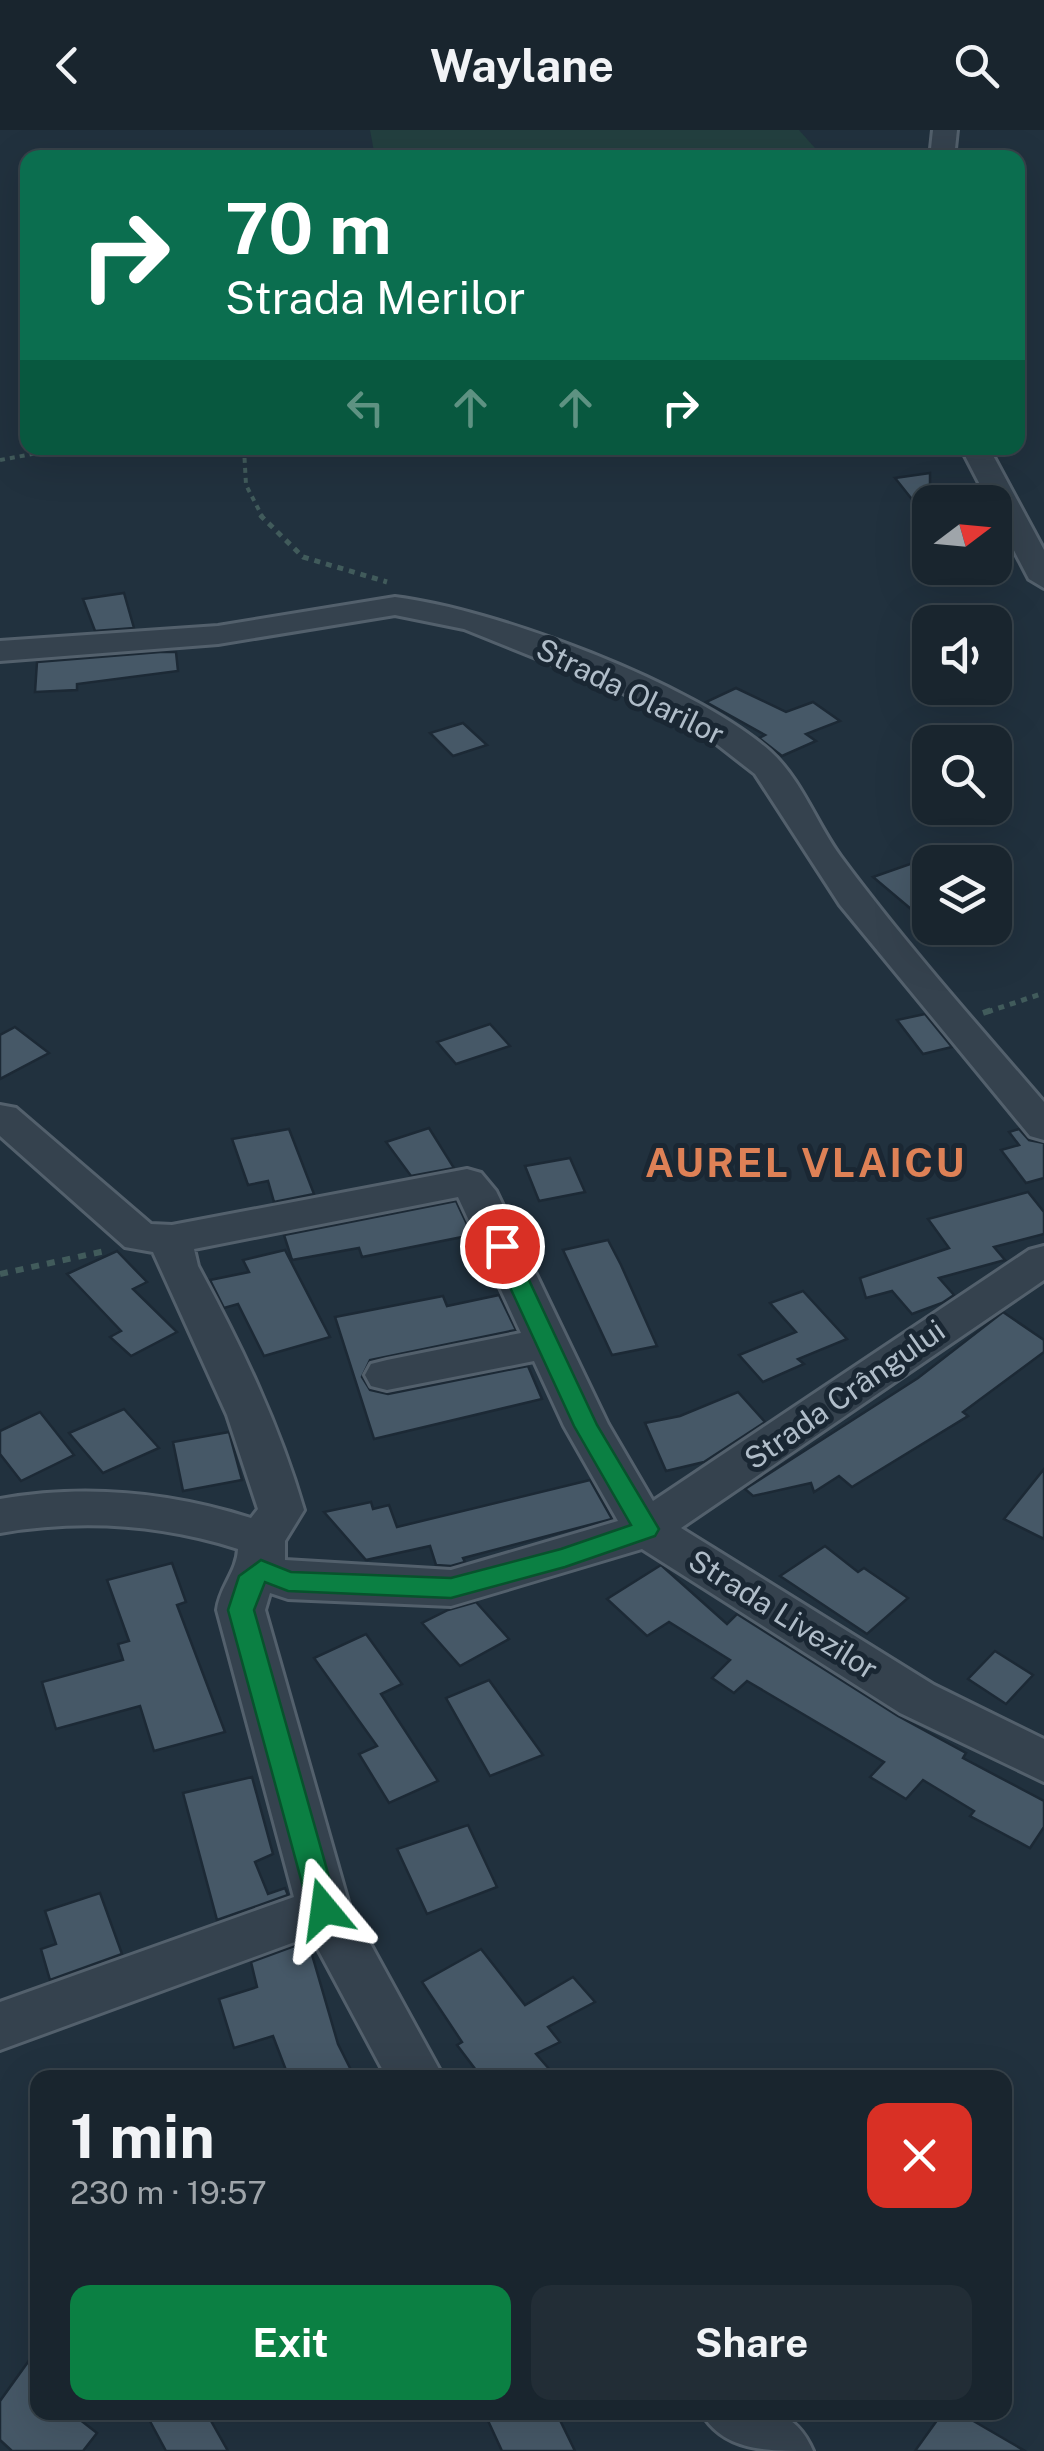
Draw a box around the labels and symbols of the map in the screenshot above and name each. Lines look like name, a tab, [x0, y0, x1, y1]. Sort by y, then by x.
north arrow	[912, 485, 1012, 585]
street label: Strada Olarilor	[531, 630, 730, 752]
district label: AUREL VLAICU	[645, 1139, 967, 1186]
pin	[460, 1204, 545, 1289]
street label: Strada Crângului	[737, 1312, 951, 1477]
street label: Strada Livezilor	[682, 1542, 885, 1687]
position arrow	[272, 1857, 376, 1961]

